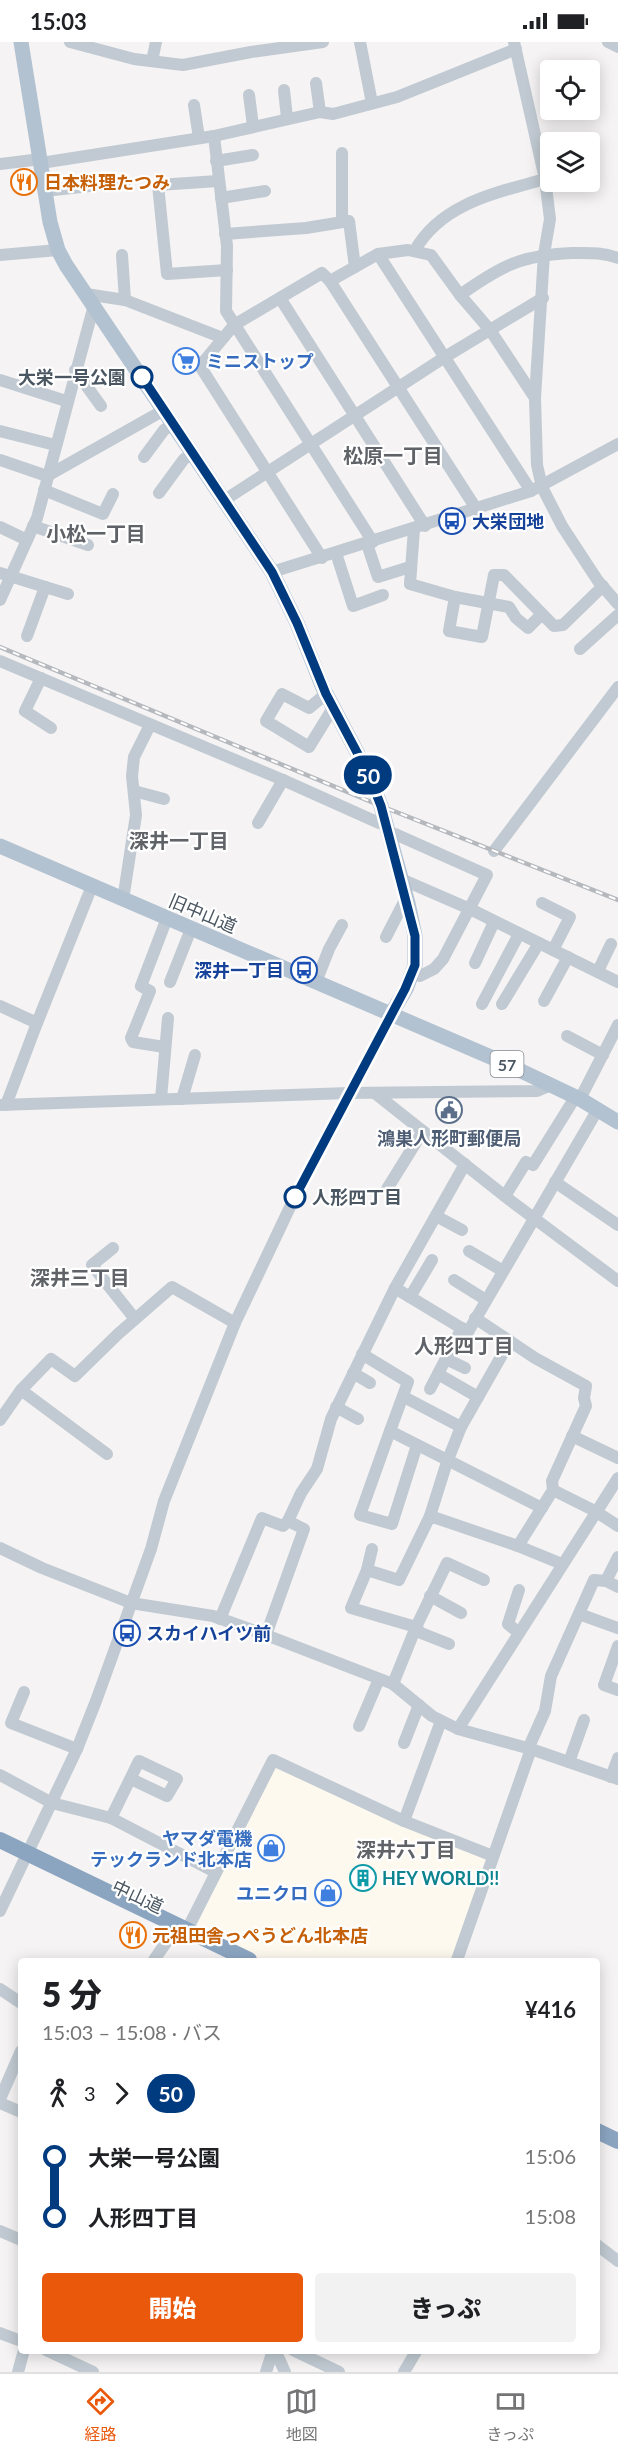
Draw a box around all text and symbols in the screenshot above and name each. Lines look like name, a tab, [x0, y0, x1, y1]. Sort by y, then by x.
text: 15:03	[30, 8, 87, 35]
map controls	[540, 60, 600, 192]
button: locate	[540, 60, 600, 120]
button: layers	[540, 132, 600, 192]
restaurant icon: 日本料理たつみ	[9, 167, 39, 197]
place label: 日本料理たつみ	[44, 171, 170, 193]
supermarket icon: ミニストップ	[171, 346, 201, 376]
place label: ミニストップ	[206, 350, 314, 372]
place label: 大栄一号公園	[18, 366, 126, 388]
marker: 大栄一号公園	[131, 366, 153, 388]
district label: 松原一丁目	[343, 443, 443, 467]
bus stop icon: 大栄団地	[437, 506, 467, 536]
place label: 大栄団地	[472, 510, 544, 532]
district label: 小松一丁目	[46, 521, 146, 545]
line badge: 50	[341, 756, 395, 794]
text: 50	[356, 763, 380, 788]
district label: 深井一丁目	[129, 828, 229, 852]
street label: 旧中山道	[166, 889, 240, 937]
bus stop icon: 深井一丁目	[289, 955, 319, 985]
place label: 深井一丁目	[194, 959, 284, 981]
road number: 57	[490, 1051, 524, 1077]
public building icon: 鴻巣人形町郵便局	[434, 1095, 464, 1125]
place label: 鴻巣人形町郵便局	[377, 1127, 521, 1149]
marker: 人形四丁目	[284, 1186, 306, 1208]
place label: 人形四丁目	[312, 1186, 402, 1208]
district label: 深井三丁目	[30, 1265, 130, 1289]
district label: 人形四丁目	[414, 1333, 514, 1357]
bus stop icon: スカイハイツ前	[112, 1618, 142, 1648]
place label: スカイハイツ前	[146, 1622, 271, 1644]
place label: ヤマダ電機 テックランド北本店	[90, 1827, 253, 1870]
shop icon: ヤマダ電機 テックランド北本店	[256, 1833, 286, 1863]
district label: 深井六丁目	[356, 1837, 456, 1861]
building icon: HEY WORLD!!	[348, 1863, 378, 1893]
place label: HEY WORLD!!	[382, 1867, 499, 1889]
street label: 中山道	[109, 1875, 167, 1917]
shop icon: ユニクロ	[313, 1878, 343, 1908]
place label: ユニクロ	[236, 1882, 308, 1904]
restaurant icon: 元祖田舎っぺうどん北本店	[118, 1920, 148, 1950]
place label: 元祖田舎っぺうどん北本店	[152, 1924, 368, 1946]
text: 5 分	[42, 1974, 102, 2014]
text: ¥416	[525, 1996, 576, 2023]
text: 15:03 – 15:08 · バス	[42, 2020, 222, 2044]
icon: walk	[42, 2077, 75, 2110]
icon: forward	[105, 2077, 138, 2110]
text: 3	[84, 2081, 96, 2105]
text: 50	[159, 2081, 183, 2106]
text: 大栄一号公園	[88, 2144, 220, 2171]
text: 15:06	[525, 2144, 576, 2168]
text: 人形四丁目	[88, 2204, 198, 2231]
text: 15:08	[525, 2204, 576, 2228]
button: 開始	[42, 2273, 303, 2342]
button: きっぷ	[315, 2273, 576, 2342]
tab: 経路	[84, 2385, 117, 2445]
tab: 地図	[285, 2385, 318, 2445]
tab: きっぷ	[487, 2385, 534, 2445]

